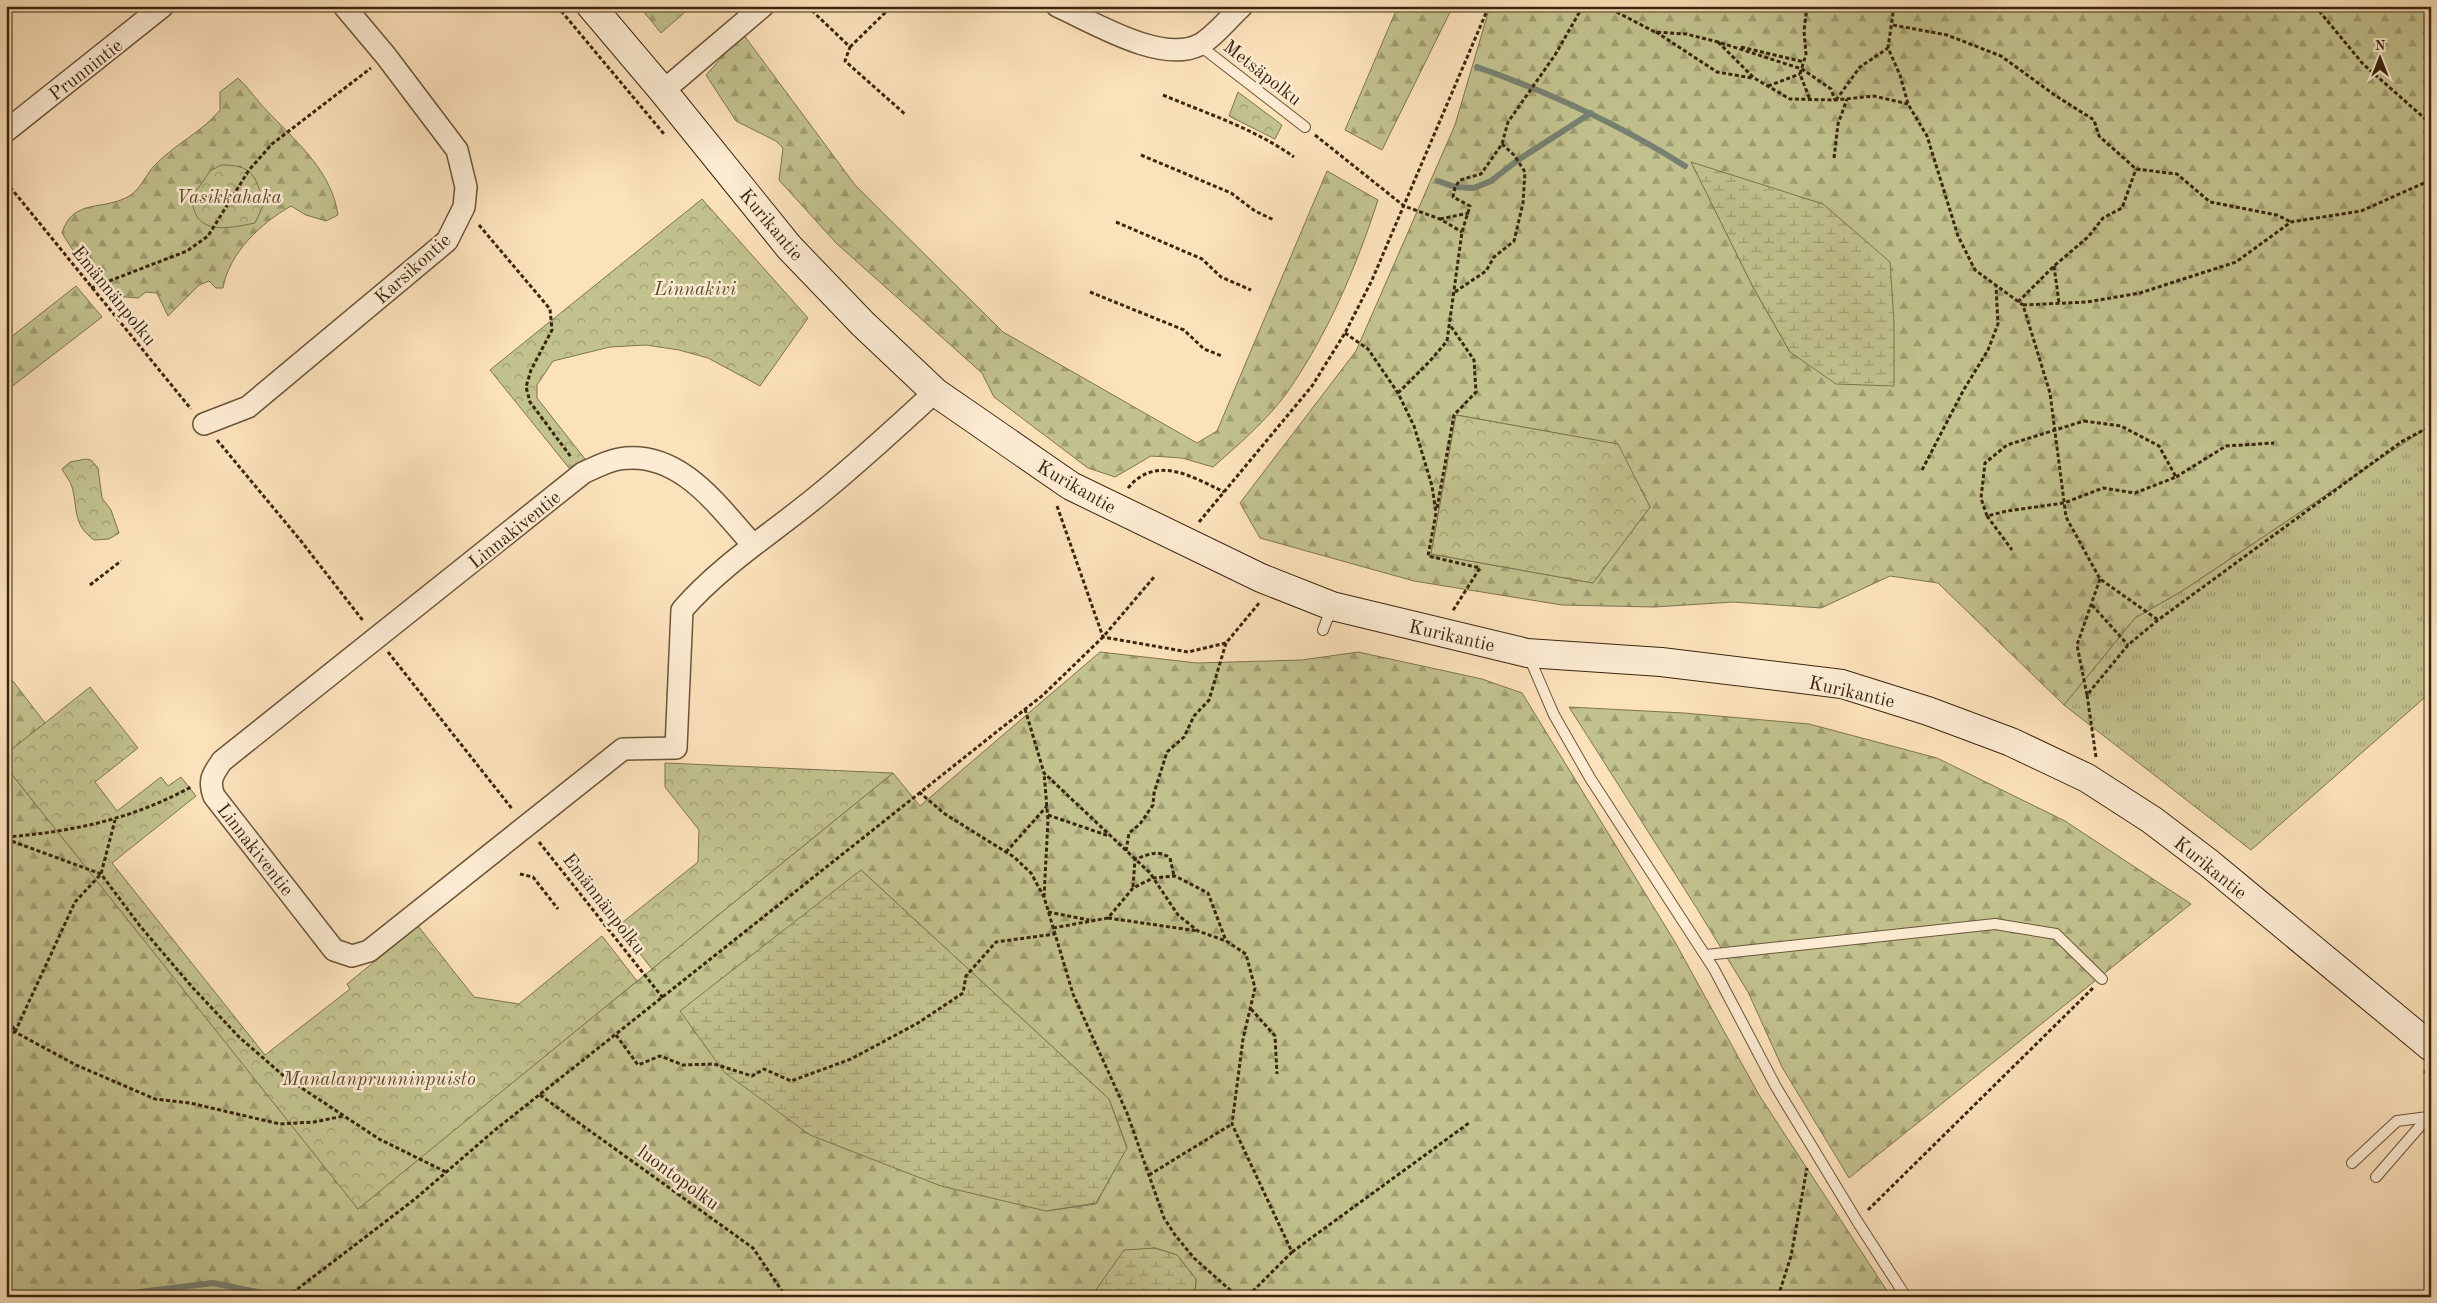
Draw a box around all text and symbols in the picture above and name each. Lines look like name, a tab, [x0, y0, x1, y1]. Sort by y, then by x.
north arrow	[2354, 32, 2404, 82]
street label: Prunnintie	[46, 37, 127, 105]
street label: Metsäpolku	[1219, 38, 1304, 110]
text: N	[2375, 39, 2386, 53]
street label: Kurikantie	[735, 186, 805, 265]
park label: Vasikkahaka	[176, 189, 282, 208]
street label: Karsikontie	[372, 231, 455, 309]
street label: Emännänpolku	[67, 243, 159, 350]
park label: Linnakivi	[653, 281, 737, 300]
street label: Kurikantie	[1033, 458, 1118, 518]
street label: Linnakiventie	[466, 488, 565, 573]
street label: Kurikantie	[1407, 618, 1496, 657]
street label: Kurikantie	[1807, 674, 1896, 713]
street label: Linnakiventie	[212, 801, 296, 900]
street label: Kurikantie	[2169, 834, 2249, 904]
street label: Emännänpolku	[558, 851, 648, 959]
park label: Manalanprunninpuisto	[281, 1071, 476, 1090]
street label: luontopolku	[633, 1143, 722, 1215]

